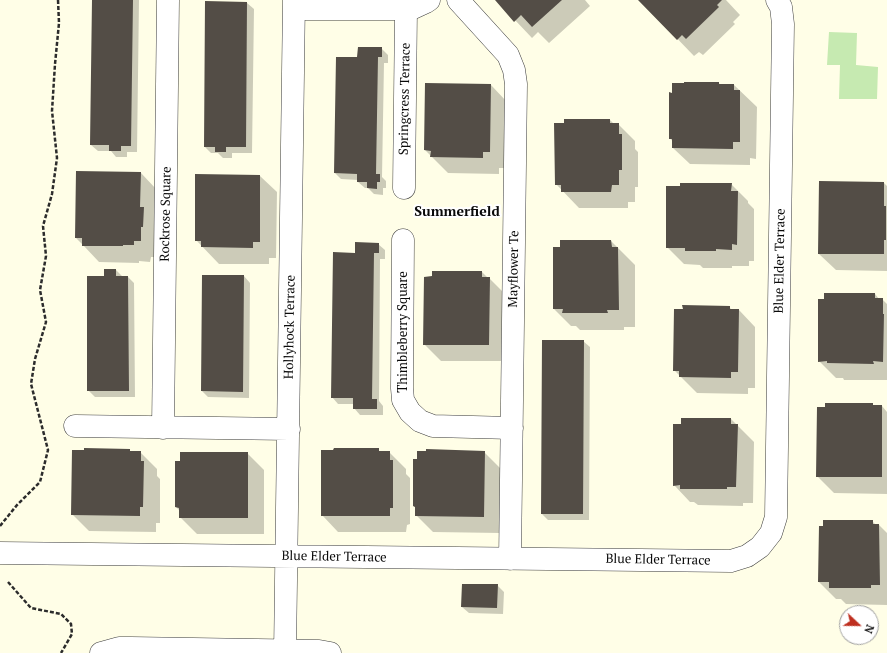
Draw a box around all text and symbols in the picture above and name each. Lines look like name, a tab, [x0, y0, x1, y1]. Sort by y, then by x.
street label: Springcress Terrace	[396, 43, 414, 155]
street label: Rockrose Square	[157, 166, 175, 262]
district label: Summerfield	[414, 204, 500, 220]
street label: Blue Elder Terrace	[771, 208, 789, 314]
street label: Mayflower Te	[506, 230, 522, 308]
street label: Thimbleberry Square	[395, 271, 411, 393]
street label: Hollyhock Terrace	[281, 275, 299, 379]
street label: Blue Elder Terrace	[281, 548, 387, 566]
street label: Blue Elder Terrace	[605, 551, 711, 569]
north arrow	[839, 605, 879, 645]
text: N	[861, 623, 877, 636]

